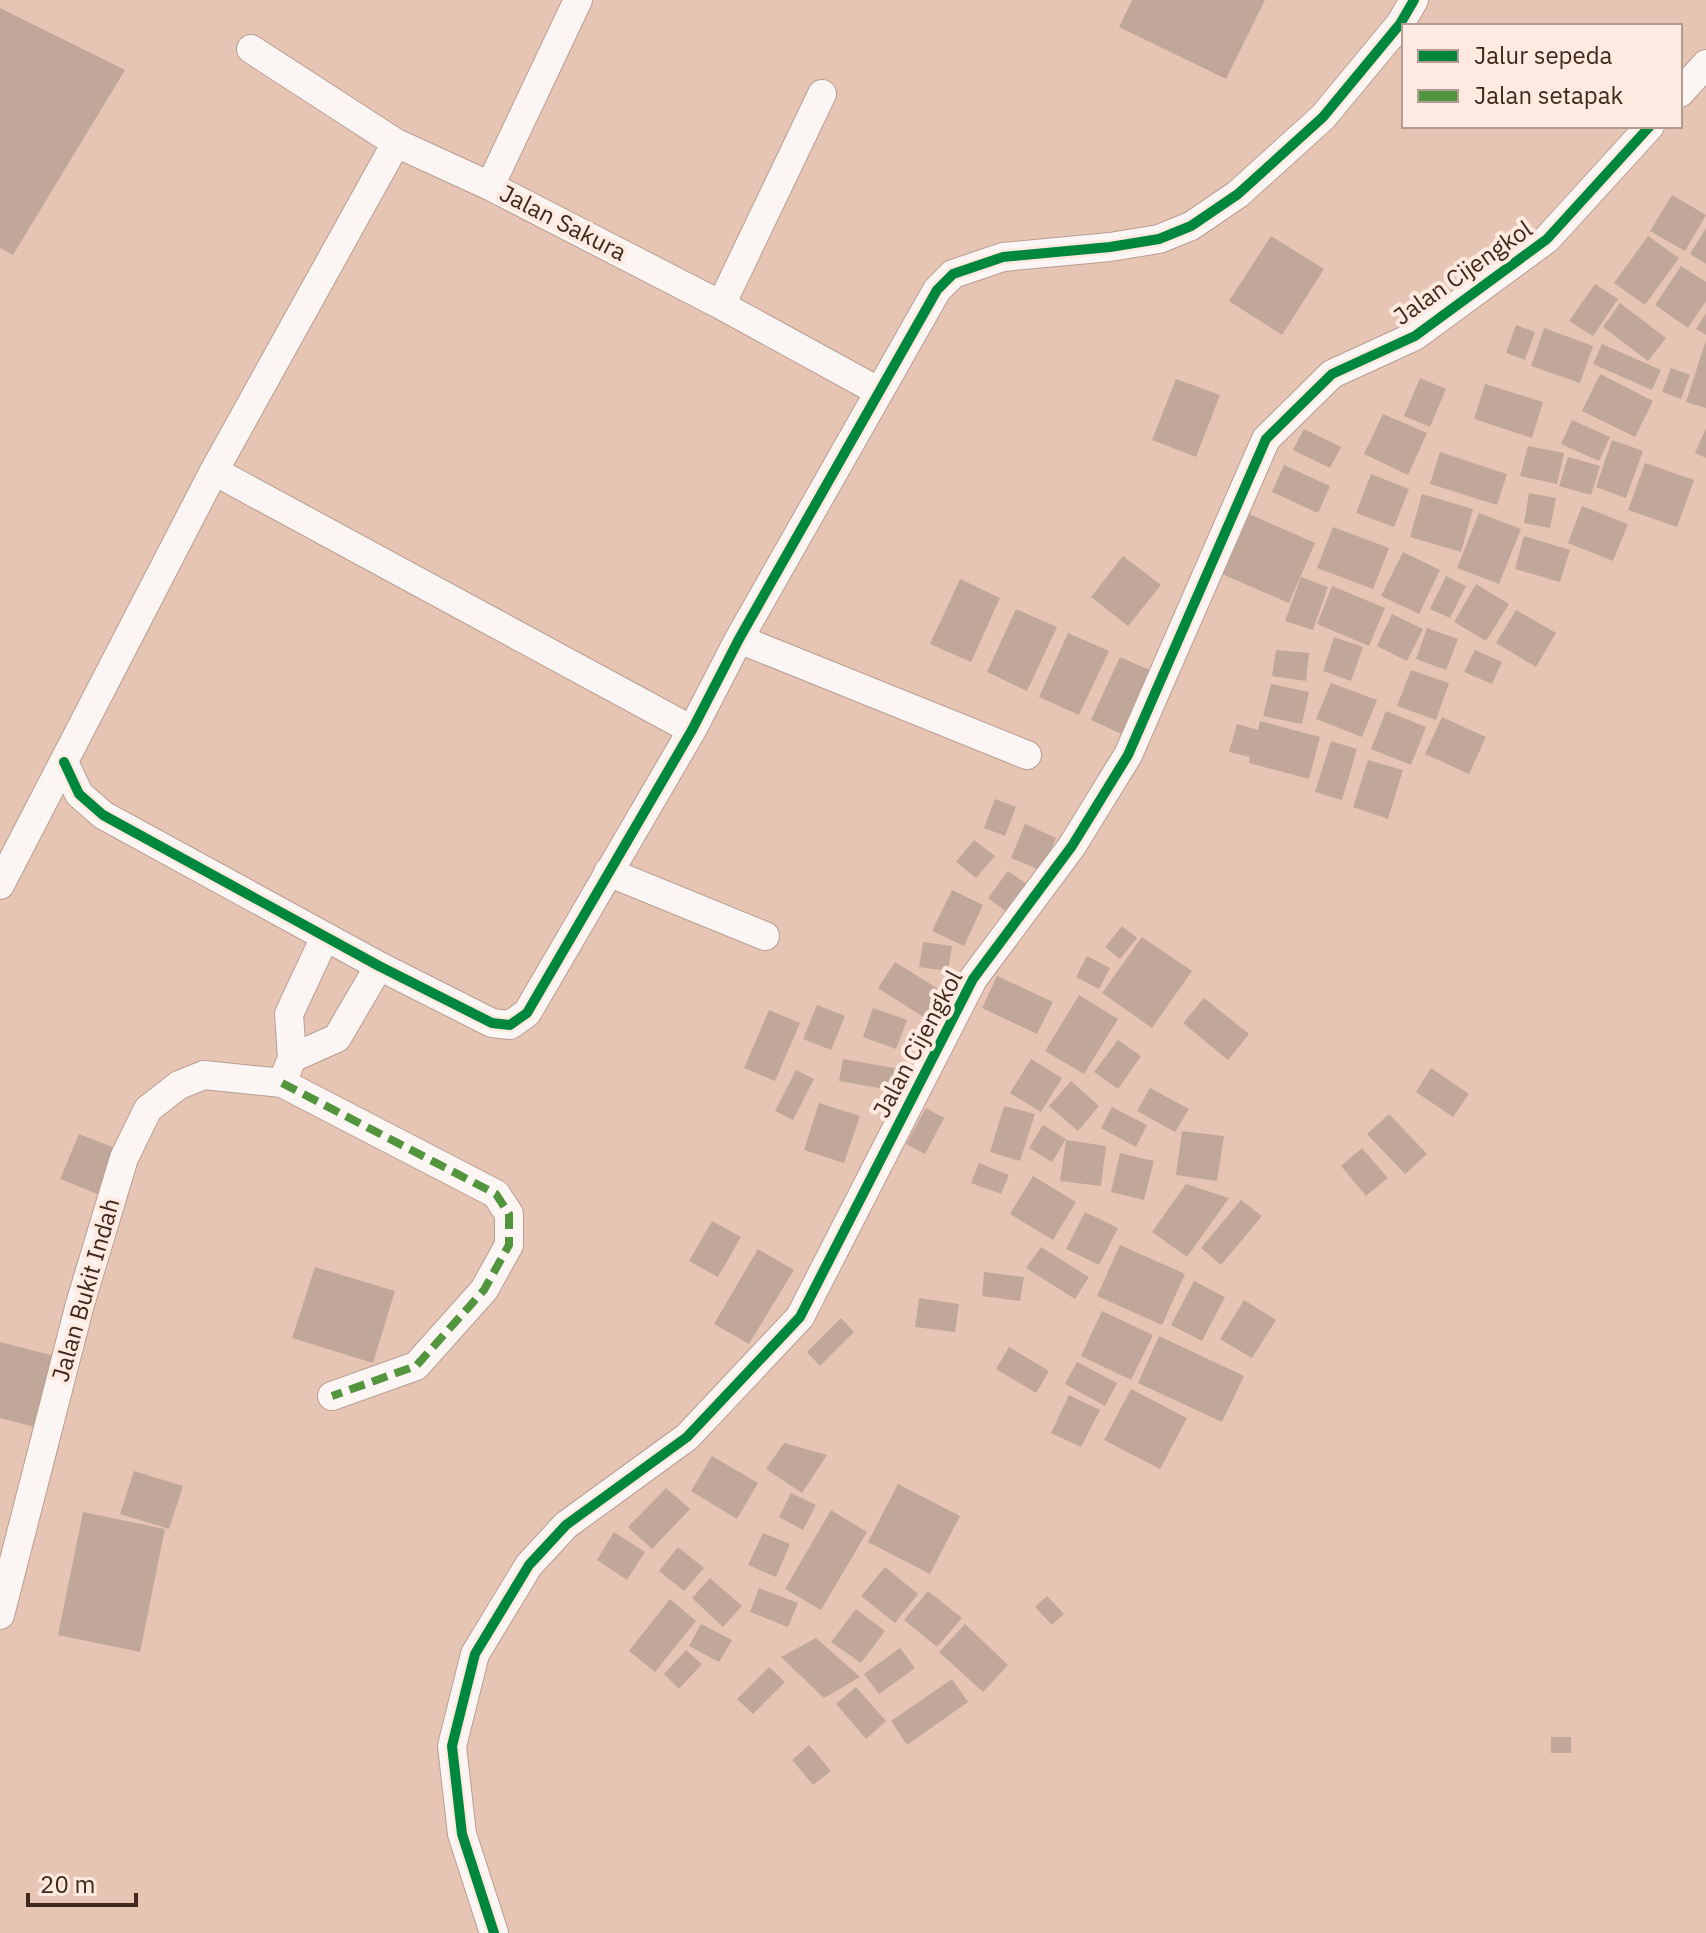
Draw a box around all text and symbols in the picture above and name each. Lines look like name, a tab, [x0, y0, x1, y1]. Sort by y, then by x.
legend	[1402, 24, 1682, 128]
text: Jalur sepeda	[1474, 39, 1613, 71]
text: Jalan setapak	[1474, 79, 1624, 111]
street label: Jalan Sakura	[495, 177, 632, 268]
street label: Jalan Cijengkol	[1387, 213, 1538, 332]
street label: Jalan Cijengkol	[865, 964, 969, 1123]
street label: Jalan Bukit Indah	[44, 1194, 127, 1385]
scale bar	[28, 1857, 136, 1907]
text: 20 m	[40, 1868, 95, 1900]

